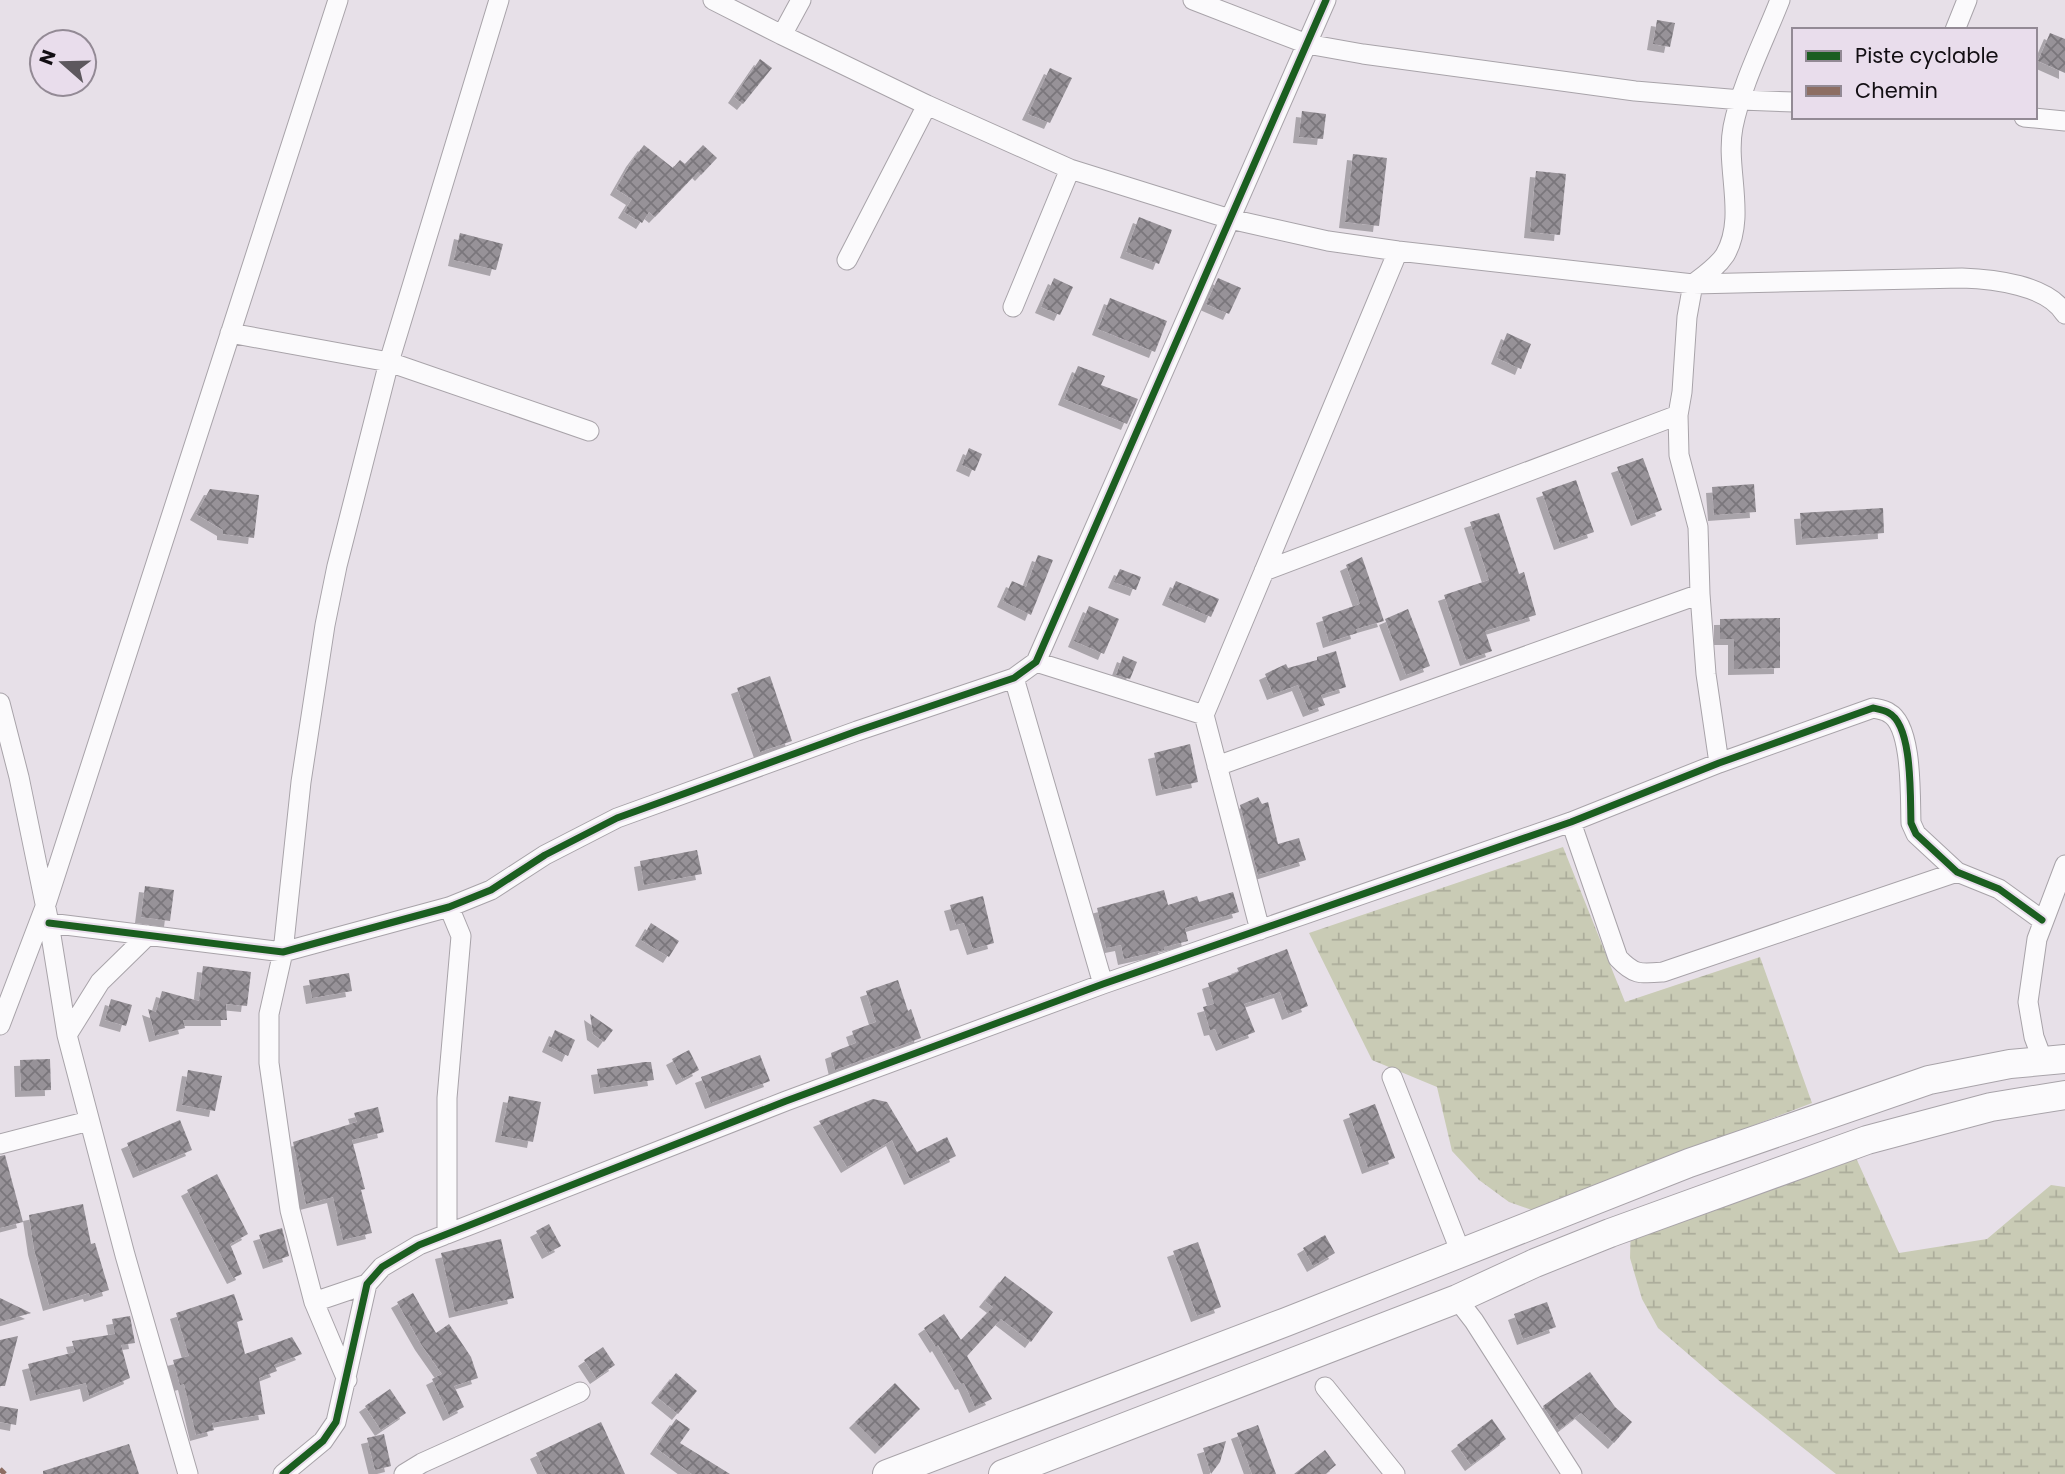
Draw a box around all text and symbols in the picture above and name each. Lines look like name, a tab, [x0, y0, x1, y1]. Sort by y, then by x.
north arrow	[28, 28, 98, 98]
legend	[1792, 28, 2037, 119]
text: Piste cyclable	[1855, 41, 1999, 70]
text: N	[32, 46, 63, 69]
text: Chemin	[1855, 76, 1938, 105]

